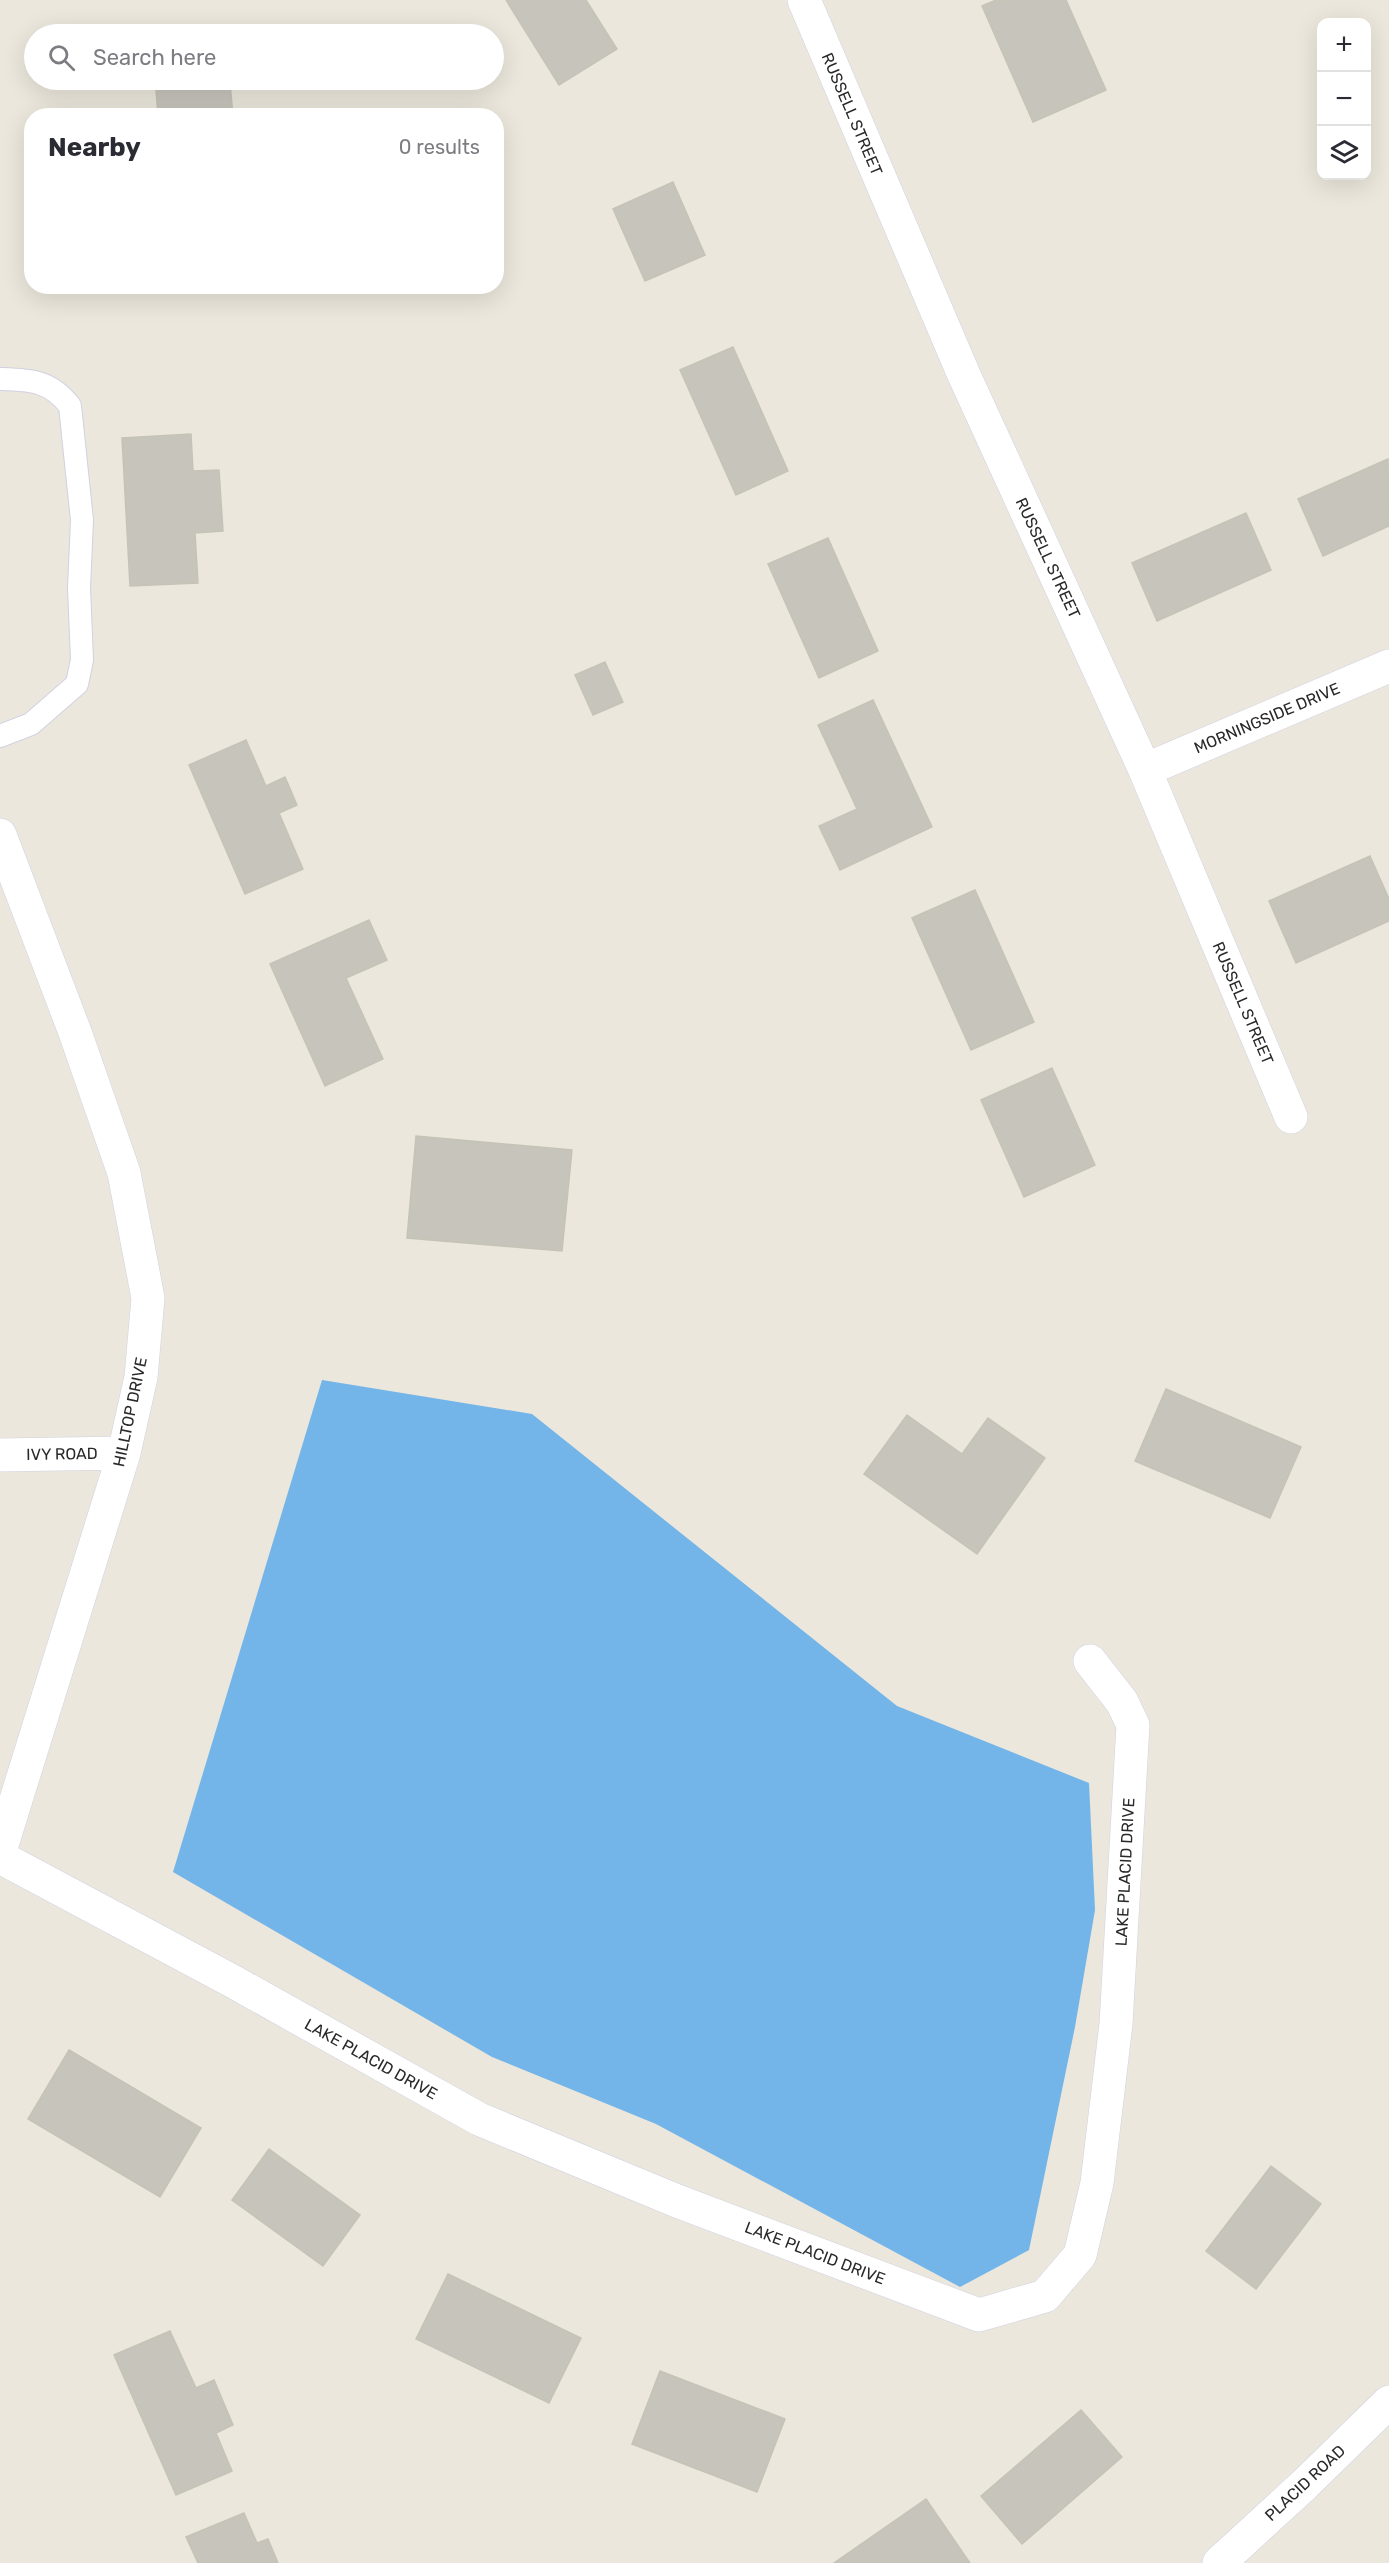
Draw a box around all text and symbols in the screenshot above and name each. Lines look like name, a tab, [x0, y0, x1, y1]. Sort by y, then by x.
map controls	[1317, 18, 1371, 180]
button: +	[1317, 18, 1371, 72]
search box	[24, 24, 504, 90]
icon: search	[45, 41, 78, 74]
text: Search here	[93, 44, 216, 71]
street label: RUSSELL STREET	[818, 50, 886, 178]
button: −	[1317, 72, 1371, 126]
button: layers	[1317, 126, 1371, 180]
text: Nearby	[48, 132, 141, 163]
text: 0 results	[399, 135, 480, 159]
street label: RUSSELL STREET	[1012, 495, 1084, 621]
street label: MORNINGSIDE DRIVE	[1191, 679, 1343, 757]
street label: RUSSELL STREET	[1209, 939, 1277, 1067]
street label: HILLTOP DRIVE	[109, 1355, 151, 1469]
street label: IVY ROAD	[26, 1444, 98, 1464]
street label: LAKE PLACID DRIVE	[1112, 1797, 1138, 1947]
street label: LAKE PLACID DRIVE	[301, 2015, 441, 2103]
street label: LAKE PLACID DRIVE	[742, 2217, 888, 2289]
street label: PLACID ROAD	[1261, 2441, 1349, 2525]

